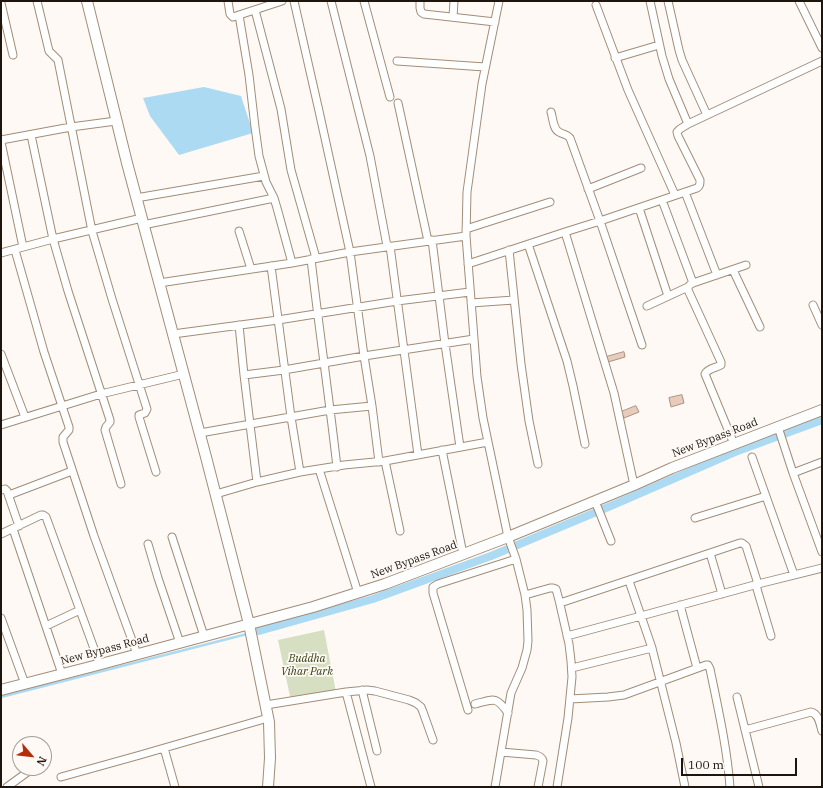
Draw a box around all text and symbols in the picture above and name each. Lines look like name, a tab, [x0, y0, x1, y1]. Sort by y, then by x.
street label: New Bypass Road	[670, 416, 760, 460]
street label: New Bypass Road	[369, 538, 459, 582]
street label: New Bypass Road	[59, 632, 151, 668]
park label: Buddha Vihar Park	[281, 652, 333, 678]
north arrow	[12, 736, 52, 776]
scale bar	[683, 750, 799, 776]
text: N	[33, 754, 50, 768]
text: 100 m	[688, 757, 724, 772]

